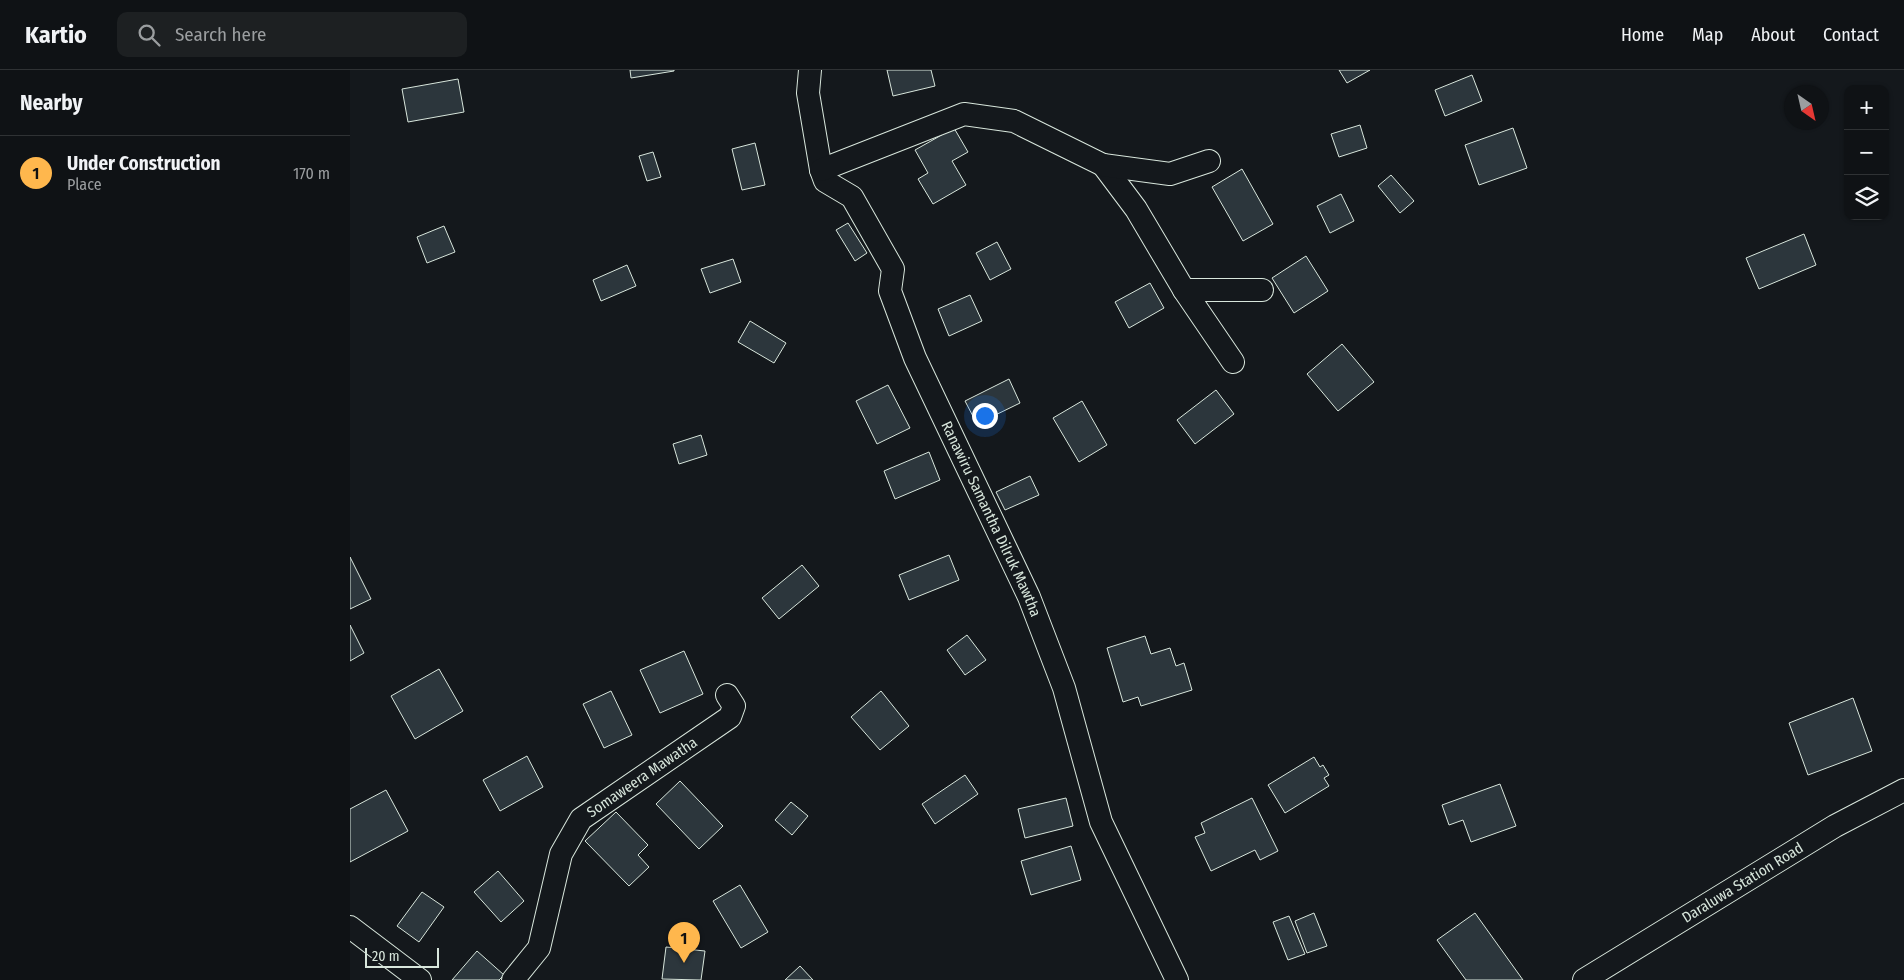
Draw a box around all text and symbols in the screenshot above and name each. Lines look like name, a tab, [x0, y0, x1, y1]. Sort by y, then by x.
search box	[117, 12, 467, 57]
text: Kartio	[25, 21, 87, 49]
icon: search	[135, 21, 163, 49]
text: Search here	[175, 23, 266, 46]
text: Home	[1621, 24, 1664, 46]
text: Map	[1692, 24, 1723, 46]
text: About	[1751, 24, 1795, 46]
text: Contact	[1823, 24, 1879, 46]
north arrow	[1784, 85, 1829, 130]
map controls	[1844, 85, 1889, 220]
button: +	[1844, 85, 1889, 130]
text: Nearby	[20, 90, 82, 116]
button: −	[1844, 130, 1889, 175]
text: Under Construction	[67, 152, 221, 175]
text: 1	[33, 164, 39, 183]
text: 170 m	[293, 164, 330, 183]
text: Place	[67, 175, 102, 194]
button: layers	[1844, 175, 1889, 220]
your location	[972, 403, 998, 429]
street label: Ranawiru Samantha Dilruk Mawtha	[937, 418, 1045, 619]
street label: Somaweera Mawatha	[583, 733, 701, 821]
street label: Daraluwa Station Road	[1679, 839, 1807, 927]
pin: 1	[668, 922, 700, 963]
scale bar	[365, 945, 439, 968]
text: 20 m	[372, 948, 400, 965]

